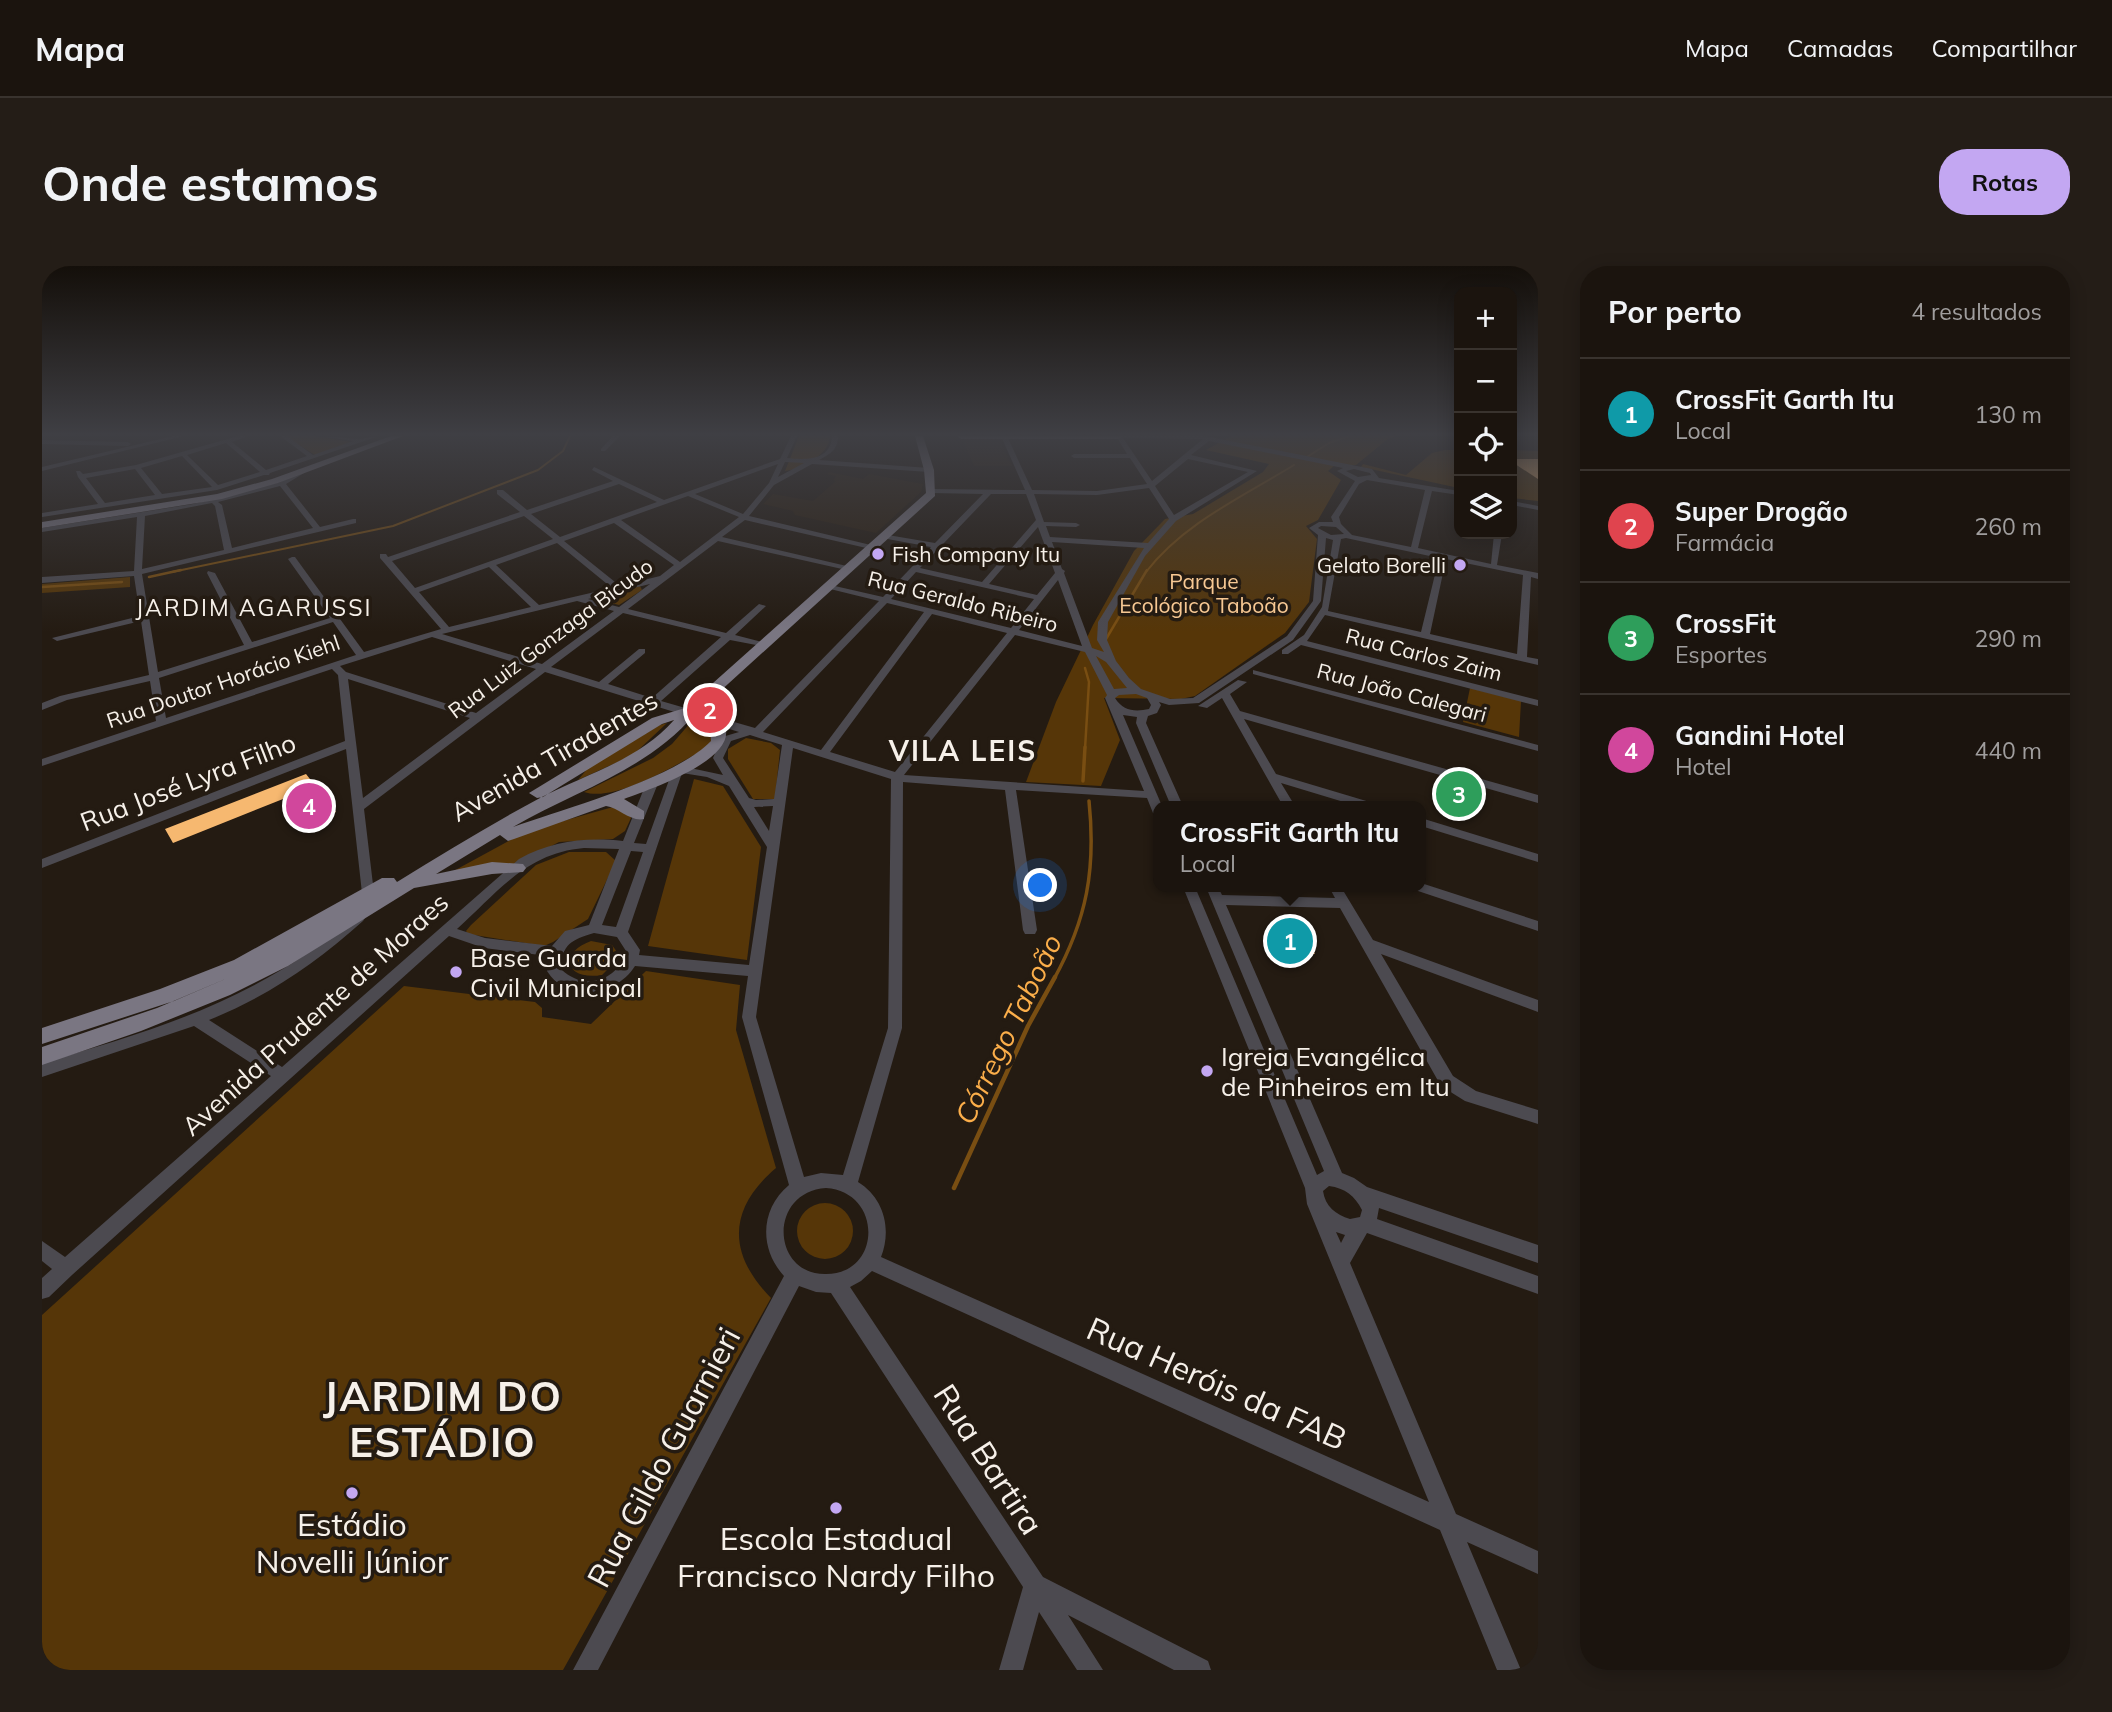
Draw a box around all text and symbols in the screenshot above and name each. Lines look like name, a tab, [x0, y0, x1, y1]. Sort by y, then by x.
text: Mapa	[35, 28, 125, 69]
text: Mapa	[1685, 33, 1749, 63]
text: Camadas	[1787, 33, 1894, 63]
text: Compartilhar	[1932, 33, 2077, 63]
button: Rotas	[1939, 149, 2070, 215]
text: Onde estamos	[42, 152, 378, 213]
map controls	[1454, 287, 1517, 539]
button: +	[1454, 287, 1517, 350]
text: Por perto	[1608, 293, 1742, 331]
text: 4 resultados	[1911, 297, 2042, 326]
button: −	[1454, 350, 1517, 413]
text: CrossFit Garth Itu	[1675, 383, 1895, 416]
text: 1	[1624, 400, 1638, 429]
text: 130 m	[1974, 400, 2042, 429]
button: locate	[1454, 413, 1517, 476]
text: Local	[1675, 416, 1731, 445]
button: layers	[1454, 476, 1517, 539]
text: Super Drogão	[1675, 495, 1848, 528]
text: 2	[1624, 512, 1638, 541]
text: 260 m	[1974, 512, 2042, 541]
text: Farmácia	[1675, 528, 1774, 557]
place label: Fish Company Itu	[892, 541, 1060, 567]
marker: Fish Company Itu	[870, 546, 886, 562]
street label: Rua Luiz Gonzaga Bicudo	[442, 552, 658, 724]
place label: Gelato Borelli	[1317, 552, 1446, 578]
marker: Gelato Borelli	[1452, 557, 1468, 573]
street label: Rua Geraldo Ribeiro	[865, 565, 1061, 637]
park label: Parque Ecológico Taboão	[1119, 568, 1289, 618]
district label: JARDIM AGARUSSI	[136, 593, 372, 622]
text: CrossFit	[1675, 607, 1776, 640]
street label: Rua Carlos Zaim	[1343, 622, 1505, 686]
text: 3	[1624, 624, 1638, 653]
text: 290 m	[1974, 624, 2042, 653]
street label: Rua Doutor Horácio Kiehl	[103, 629, 343, 733]
text: Esportes	[1675, 640, 1768, 669]
street label: Rua João Calegari	[1314, 657, 1490, 727]
street label: Avenida Tiradentes	[445, 683, 663, 829]
pin: 2	[687, 684, 733, 736]
text: Gandini Hotel	[1675, 719, 1845, 752]
street label: Rua José Lyra Filho	[76, 726, 300, 838]
district label: VILA LEIS	[888, 733, 1037, 768]
text: 4	[1624, 736, 1638, 765]
text: 440 m	[1974, 736, 2042, 765]
text: Hotel	[1675, 752, 1732, 781]
pin: 3	[1436, 768, 1482, 820]
pin: 4	[286, 780, 332, 832]
popup	[1153, 801, 1426, 892]
text: CrossFit Garth Itu	[1180, 816, 1399, 849]
text: Local	[1180, 849, 1236, 878]
your location	[1023, 868, 1057, 902]
street label: Avenida Prudente de Moraes	[175, 886, 455, 1142]
pin: 1	[1267, 915, 1313, 967]
water label: Córrego Taboão	[947, 928, 1069, 1130]
place label: Base Guarda Civil Municipal	[470, 941, 642, 1004]
marker: Base Guarda Civil Municipal	[448, 964, 464, 980]
place label: Igreja Evangélica de Pinheiros em Itu	[1221, 1040, 1450, 1103]
marker: Igreja Evangélica de Pinheiros em Itu	[1199, 1063, 1215, 1079]
street label: Rua Heróis da FAB	[1081, 1308, 1353, 1458]
street label: Rua Gildo Guarnieri	[578, 1320, 748, 1594]
district label: JARDIM DO ESTÁDIO	[323, 1371, 563, 1467]
street label: Rua Bartira	[926, 1376, 1052, 1542]
marker: Estádio Novelli Júnior	[344, 1485, 360, 1501]
marker: Escola Estadual Francisco Nardy Filho	[828, 1500, 844, 1516]
place label: Estádio Novelli Júnior	[256, 1504, 449, 1581]
place label: Escola Estadual Francisco Nardy Filho	[677, 1518, 995, 1595]

